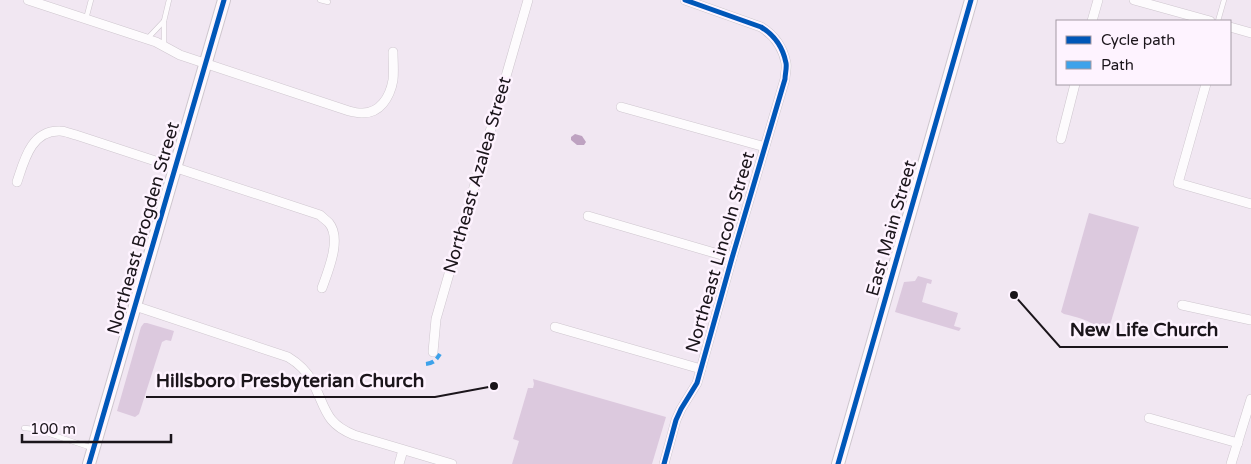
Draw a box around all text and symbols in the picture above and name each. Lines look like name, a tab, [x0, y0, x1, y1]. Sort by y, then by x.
legend	[1056, 20, 1231, 85]
text: Cycle path	[1101, 31, 1175, 49]
text: Path	[1101, 56, 1134, 74]
street label: Northeast Azalea Street	[438, 74, 516, 276]
street label: Northeast Brogden Street	[102, 119, 184, 337]
street label: Northeast Lincoln Street	[681, 149, 759, 355]
street label: East Main Street	[861, 157, 921, 299]
callout: New Life Church	[1060, 313, 1228, 347]
text: New Life Church	[1070, 319, 1218, 341]
callout: Hillsboro Presbyterian Church	[146, 363, 435, 397]
text: Hillsboro Presbyterian Church	[156, 370, 424, 393]
scale bar	[22, 412, 171, 444]
text: 100 m	[30, 420, 76, 438]

